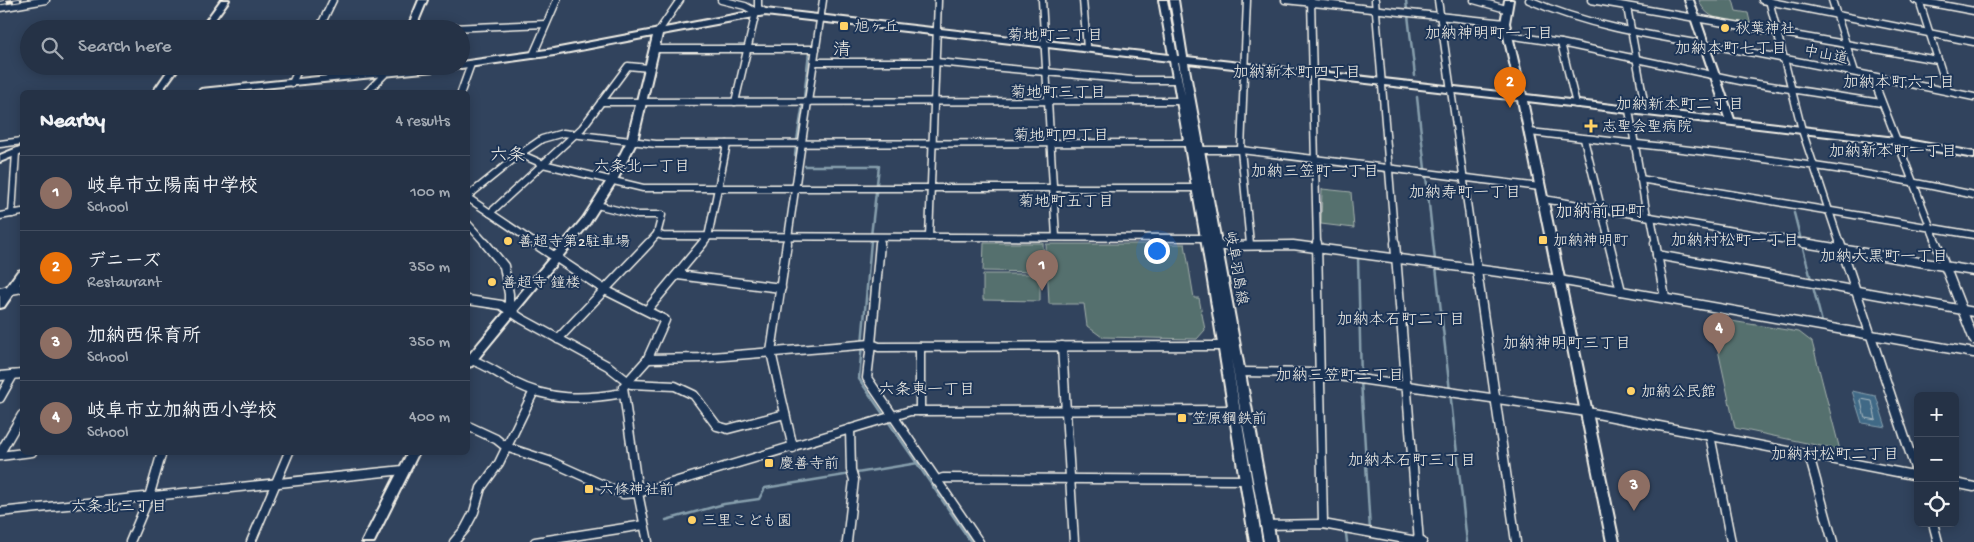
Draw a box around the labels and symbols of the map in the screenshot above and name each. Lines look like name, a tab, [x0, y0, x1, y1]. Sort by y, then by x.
place label: 旭ヶ丘	[854, 19, 899, 37]
marker: 旭ヶ丘	[838, 20, 850, 32]
place label: 秋葉神社	[1735, 20, 1795, 39]
marker: 秋葉神社	[1719, 22, 1731, 34]
district label: 加納神明町一丁目	[1425, 25, 1553, 45]
district label: 菊地町二丁目	[1007, 26, 1103, 47]
district label: 清	[833, 40, 851, 62]
district label: 加納本町七丁目	[1675, 40, 1787, 60]
street label: 中山道	[1802, 42, 1850, 69]
district label: 加納新本町四丁目	[1233, 64, 1361, 84]
pin: 2	[1494, 67, 1526, 108]
district label: 加納本町六丁目	[1843, 74, 1955, 94]
district label: 菊地町三丁目	[1010, 83, 1106, 104]
district label: 加納新本町二丁目	[1616, 96, 1744, 116]
place label: 志聖会聖病院	[1602, 118, 1692, 137]
marker: 志聖会聖病院	[1584, 119, 1598, 133]
district label: 菊地町四丁目	[1013, 126, 1109, 147]
district label: 加納新本町一丁目	[1829, 143, 1957, 163]
district label: 六条	[490, 145, 526, 167]
district label: 六条北一丁目	[594, 158, 690, 178]
district label: 加納三笠町一丁目	[1251, 163, 1379, 183]
district label: 加納寿町一丁目	[1409, 184, 1521, 204]
district label: 菊地町五丁目	[1018, 192, 1114, 213]
district label: 加納前田町	[1555, 202, 1645, 224]
street label: 岐阜羽島線	[1220, 230, 1251, 307]
place label: 加納神明町	[1553, 232, 1629, 251]
district label: 加納村松町一丁目	[1671, 232, 1799, 252]
place label: 善超寺第2駐車場	[518, 233, 630, 252]
marker: 加納神明町	[1537, 234, 1549, 246]
marker: 善超寺第2駐車場	[502, 235, 514, 247]
your location	[1144, 238, 1170, 264]
district label: 加納大黒町一丁目	[1820, 248, 1948, 268]
pin: 1	[1026, 250, 1058, 291]
place label: 善超寺 鐘楼	[502, 274, 581, 293]
marker: 善超寺 鐘楼	[486, 276, 498, 288]
district label: 加納本石町二丁目	[1337, 311, 1465, 331]
pin: 4	[1703, 313, 1735, 354]
district label: 加納神明町三丁目	[1503, 335, 1631, 355]
district label: 加納三笠町二丁目	[1276, 367, 1404, 387]
district label: 六条東一丁目	[879, 380, 975, 401]
place label: 加納公民館	[1641, 383, 1716, 402]
marker: 加納公民館	[1625, 385, 1637, 397]
place label: 笠原鋼鉄前	[1192, 410, 1267, 429]
marker: 笠原鋼鉄前	[1176, 412, 1188, 424]
district label: 加納村松町二丁目	[1771, 446, 1899, 466]
district label: 加納本石町三丁目	[1348, 452, 1476, 472]
place label: 慶善寺前	[779, 455, 839, 474]
marker: 慶善寺前	[763, 457, 775, 469]
pin: 3	[1618, 470, 1650, 511]
place label: 六條神社前	[599, 481, 674, 500]
marker: 六條神社前	[583, 483, 595, 495]
district label: 六条北三丁目	[71, 498, 167, 518]
place label: 三里こども園	[702, 513, 792, 531]
marker: 三里こども園	[686, 514, 698, 526]

